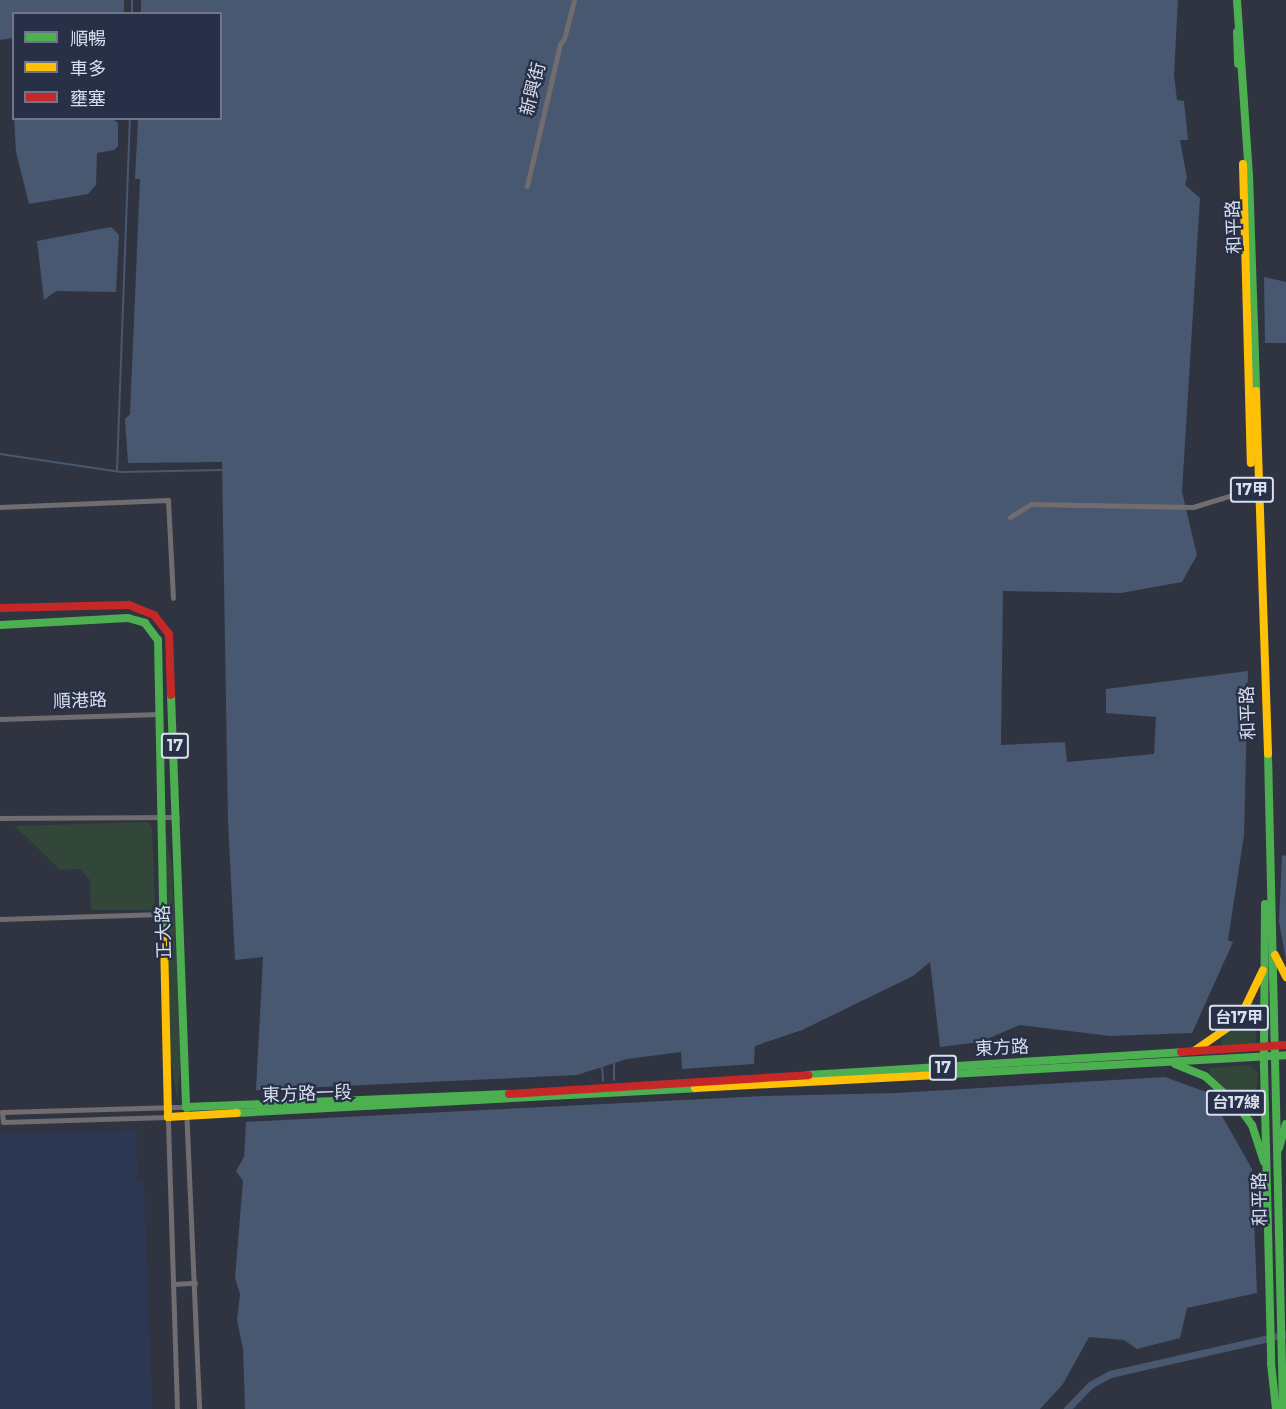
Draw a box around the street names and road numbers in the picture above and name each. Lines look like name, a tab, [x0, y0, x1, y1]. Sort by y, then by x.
street label: 新興街	[516, 60, 550, 118]
street label: 和平路	[1222, 200, 1246, 254]
road number: 17甲	[1230, 477, 1274, 503]
street label: 和平路	[1236, 686, 1260, 740]
street label: 順港路	[53, 689, 107, 713]
road number: 17	[160, 733, 190, 759]
street label: 正大路	[152, 905, 176, 959]
road number: 台17甲	[1208, 1005, 1270, 1031]
street label: 東方路	[974, 1036, 1030, 1060]
road number: 17	[928, 1055, 958, 1081]
street label: 東方路一段	[262, 1082, 352, 1106]
road number: 台17線	[1204, 1090, 1268, 1116]
street label: 和平路	[1249, 1172, 1271, 1226]

